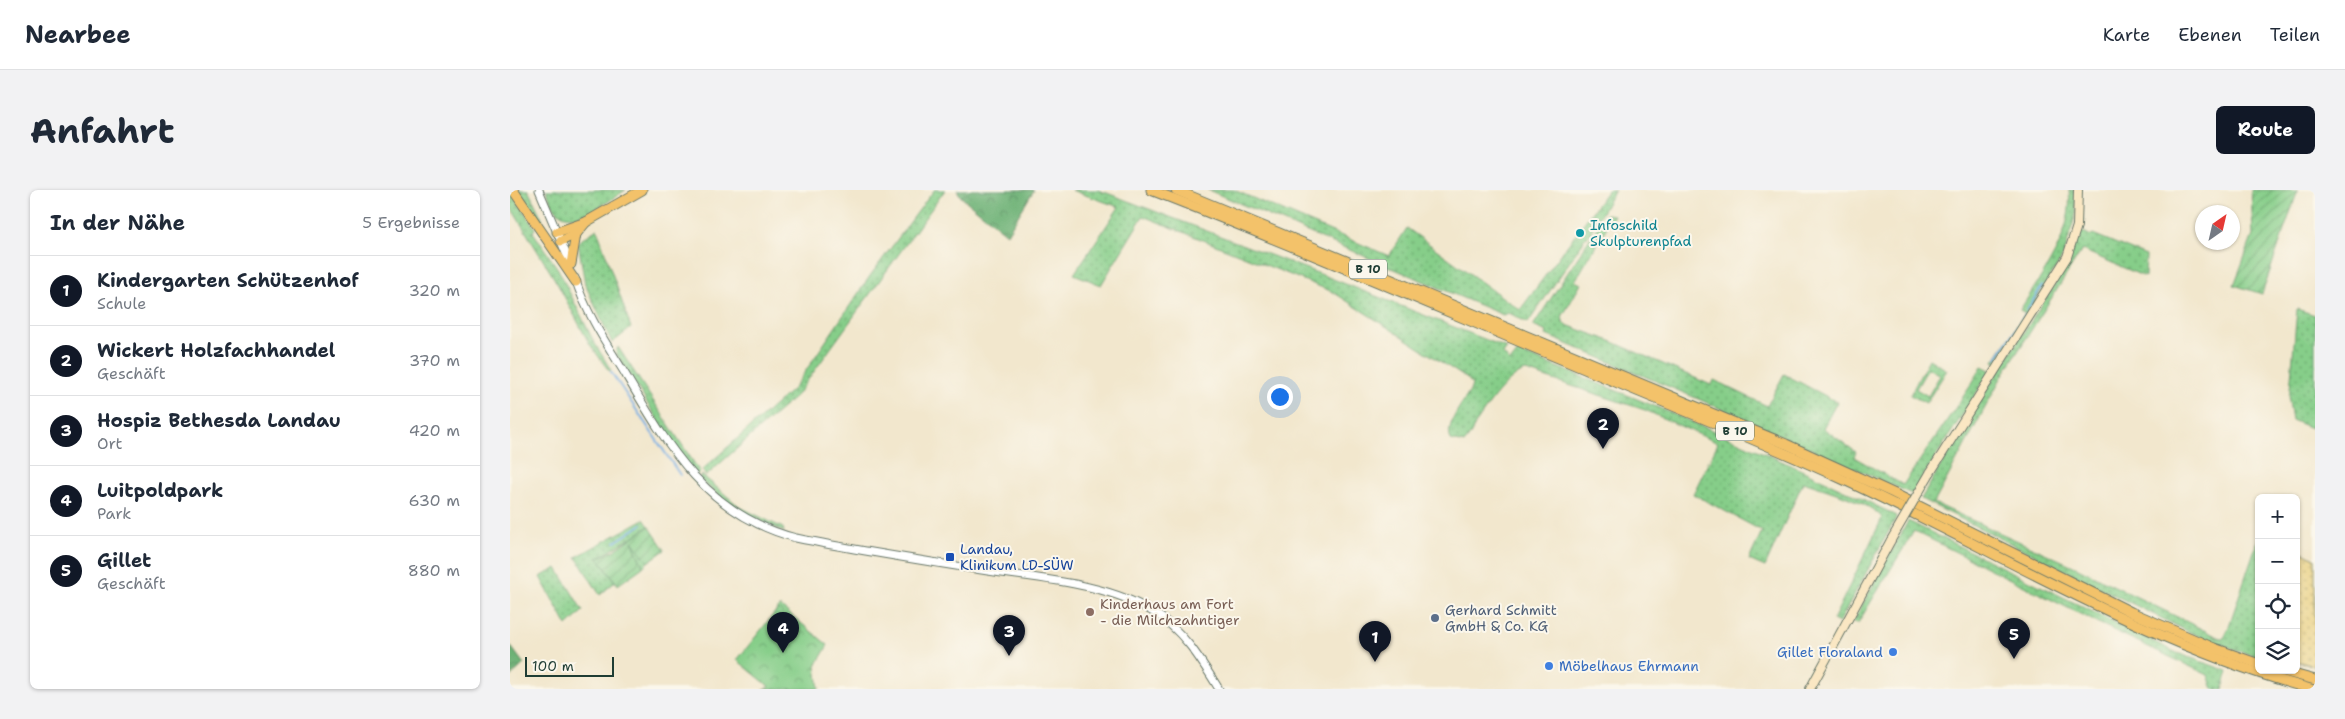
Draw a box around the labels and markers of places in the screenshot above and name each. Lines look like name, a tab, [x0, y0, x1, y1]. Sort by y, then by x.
place label: Infoschild Skulpturenpfad	[1590, 216, 1691, 250]
marker: Infoschild Skulpturenpfad	[1574, 227, 1586, 239]
pin: 2	[1587, 408, 1619, 449]
place label: Landau, Klinikum LD-SÜW	[960, 540, 1074, 574]
marker: Landau, Klinikum LD-SÜW	[944, 551, 956, 563]
place label: Kinderhaus am Fort - die Milchzahntiger	[1100, 595, 1240, 629]
place label: Gerhard Schmitt GmbH & Co. KG	[1445, 601, 1557, 635]
marker: Kinderhaus am Fort - die Milchzahntiger	[1084, 606, 1096, 618]
pin: 4	[767, 612, 799, 653]
marker: Gerhard Schmitt GmbH & Co. KG	[1429, 612, 1441, 624]
pin: 3	[993, 615, 1025, 656]
pin: 5	[1998, 618, 2030, 659]
pin: 1	[1359, 621, 1391, 662]
place label: Gillet Floraland	[1777, 643, 1883, 661]
marker: Gillet Floraland	[1887, 646, 1899, 658]
place label: Möbelhaus Ehrmann	[1559, 657, 1699, 675]
marker: Möbelhaus Ehrmann	[1543, 660, 1555, 672]

